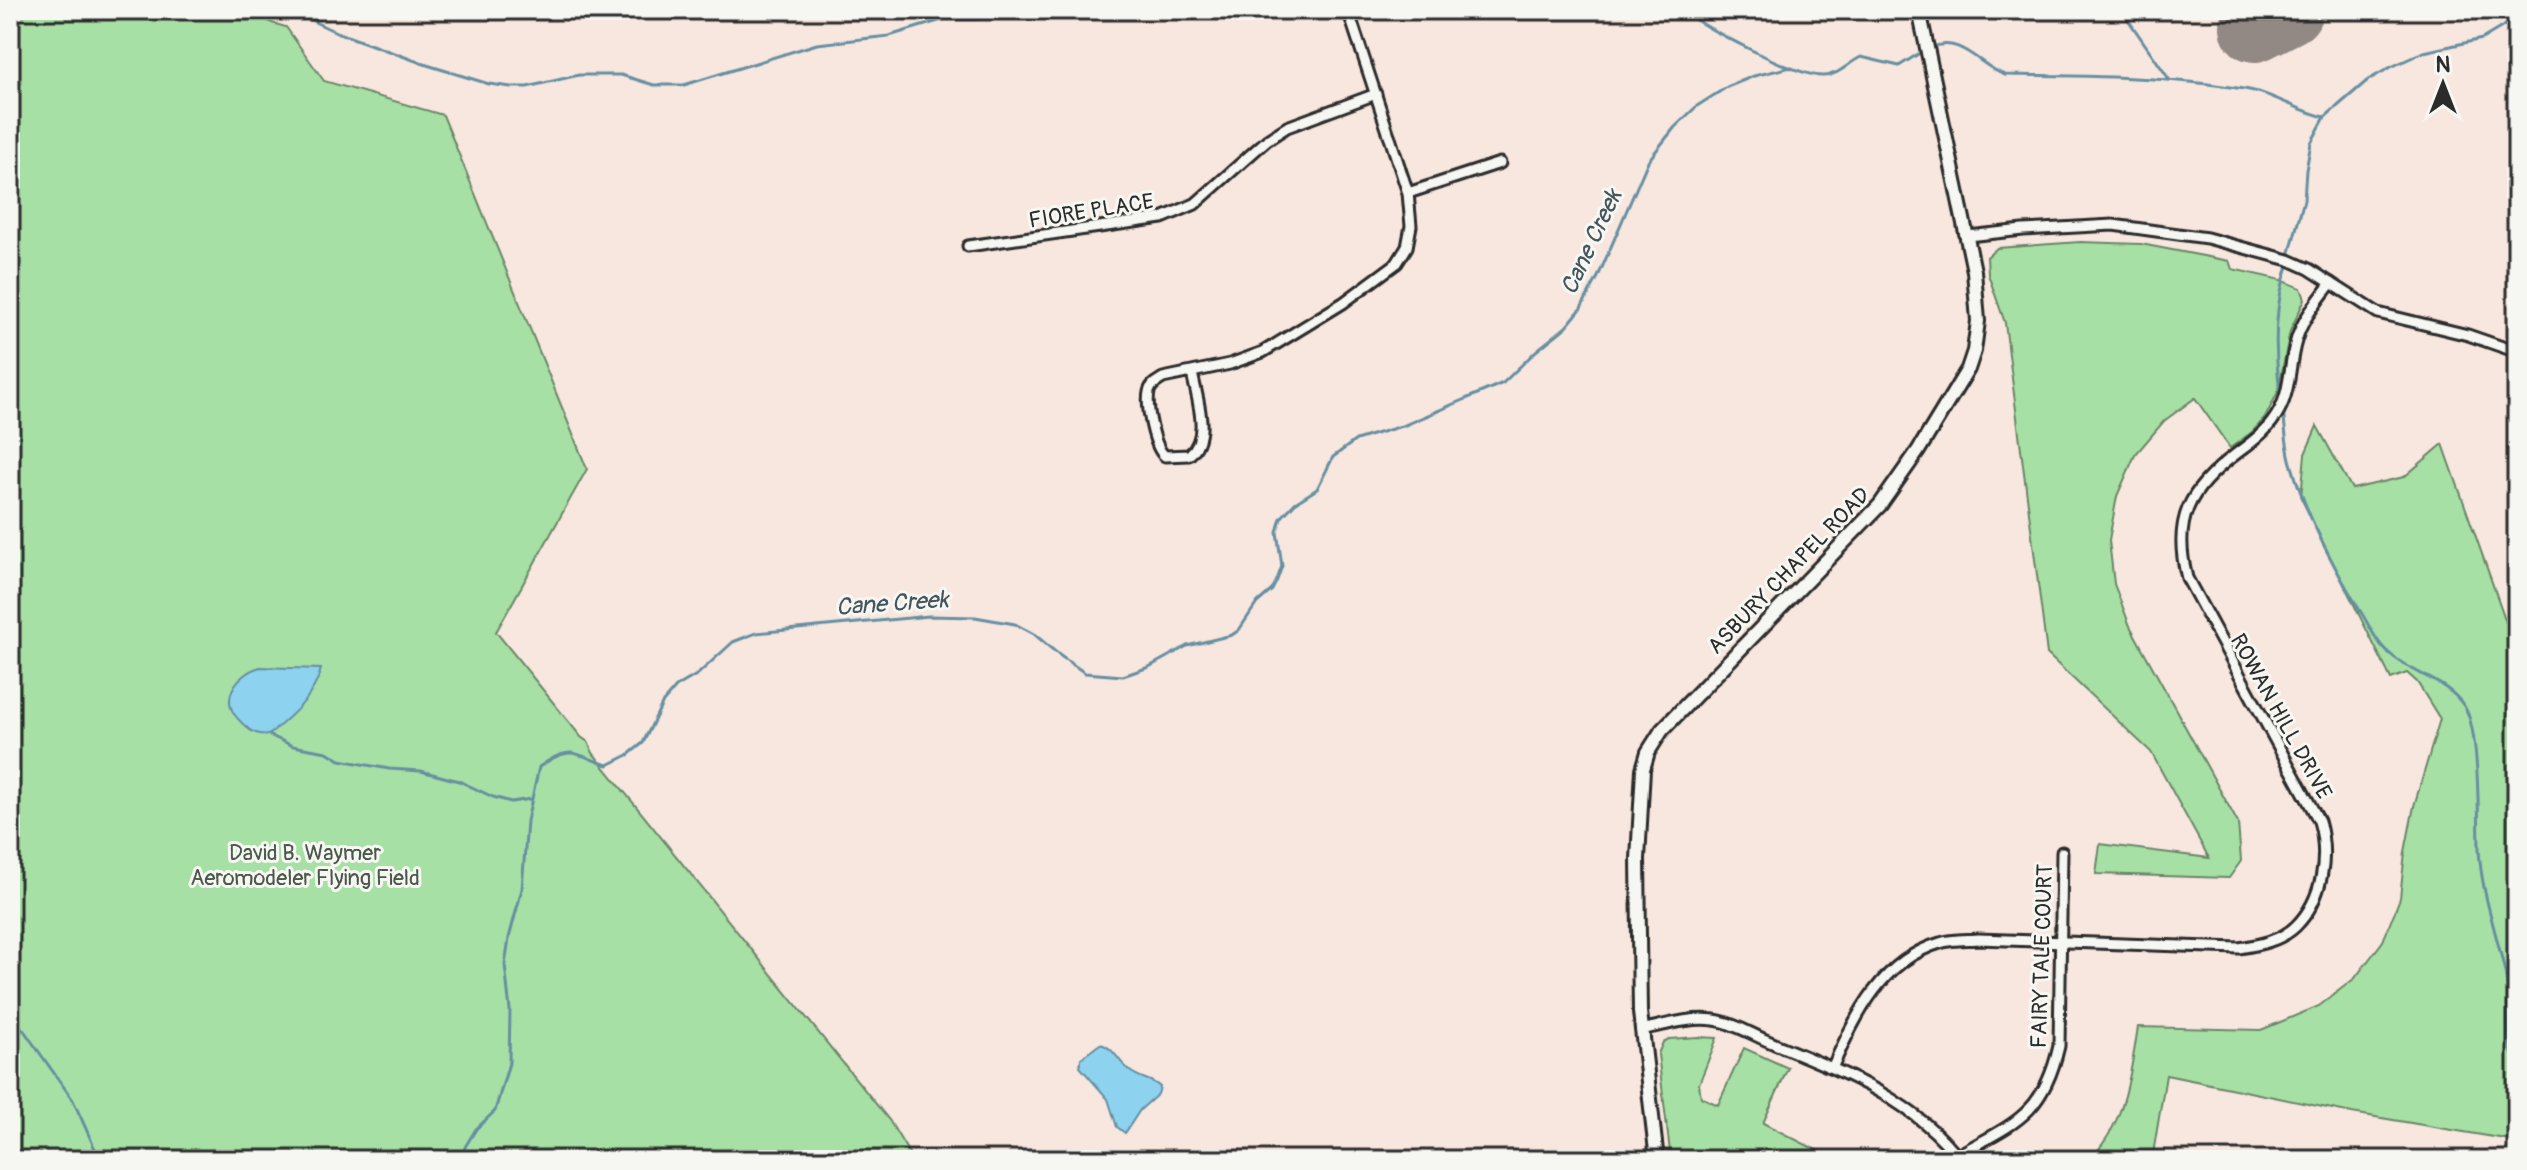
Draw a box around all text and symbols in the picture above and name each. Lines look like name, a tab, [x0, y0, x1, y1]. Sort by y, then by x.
north arrow	[2403, 44, 2483, 124]
text: N	[2436, 51, 2451, 79]
water label: Cane Creek	[1555, 183, 1629, 299]
street label: FIORE PLACE	[1027, 187, 1156, 235]
street label: ASBURY CHAPEL ROAD	[1702, 481, 1876, 660]
water label: Cane Creek	[835, 585, 951, 622]
street label: ROWAN HILL DRIVE	[2224, 629, 2338, 804]
park label: David B. Waymer Aeromodeler Flying Field	[190, 839, 420, 892]
street label: FAIRY TALE COURT	[2025, 863, 2059, 1049]

